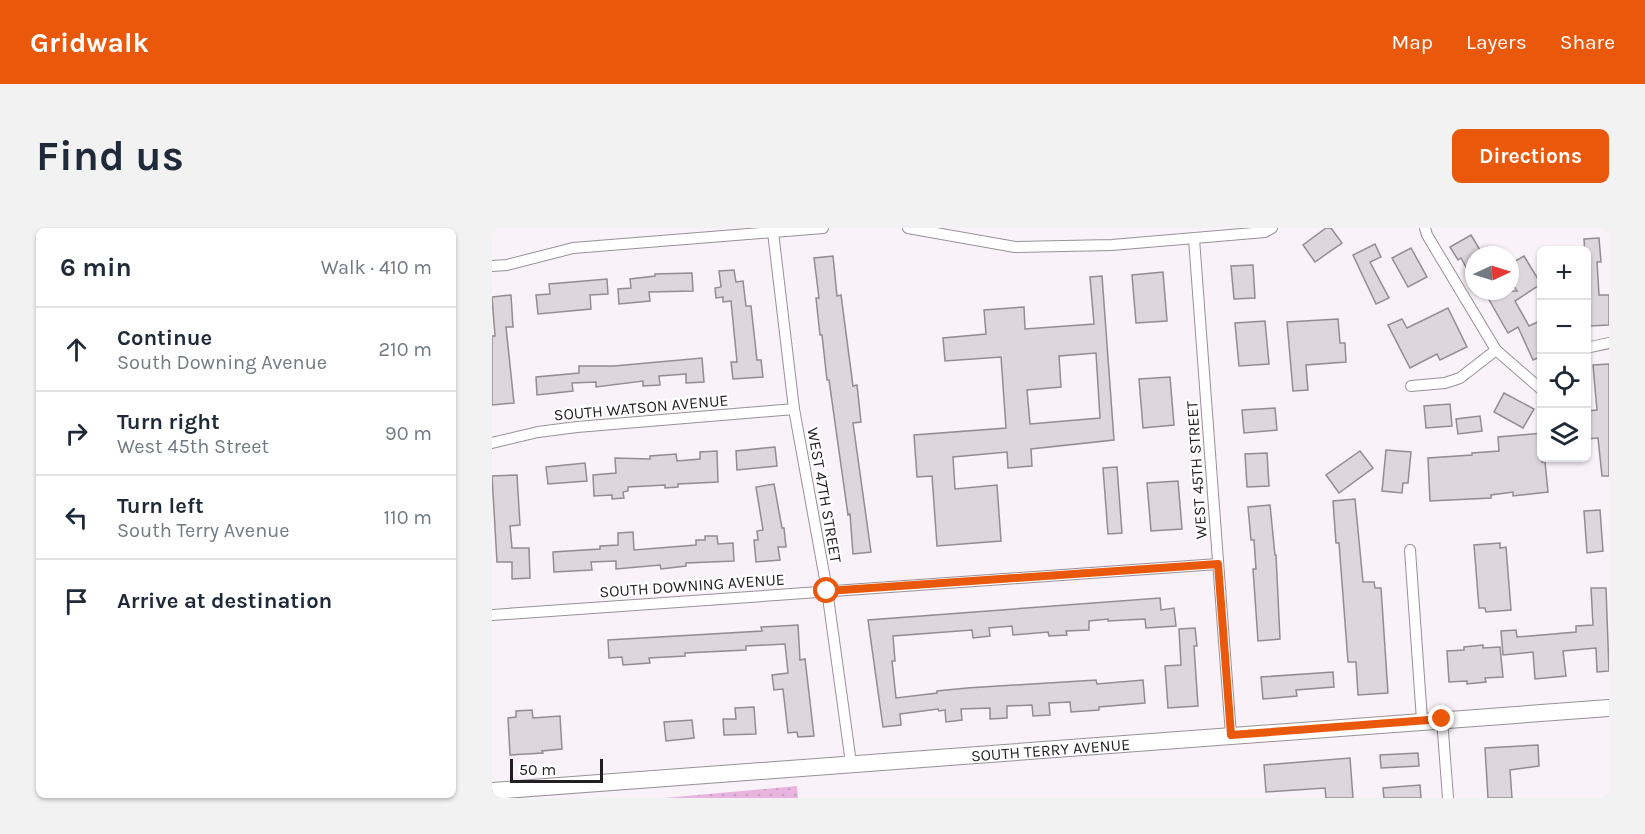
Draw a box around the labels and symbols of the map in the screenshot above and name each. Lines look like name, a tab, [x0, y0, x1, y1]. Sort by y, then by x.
north arrow	[1465, 246, 1519, 300]
street label: SOUTH WATSON AVENUE	[553, 390, 729, 425]
street label: WEST 45TH STREET	[1182, 400, 1211, 540]
street label: WEST 47TH STREET	[803, 426, 846, 564]
street label: SOUTH DOWNING AVENUE	[599, 570, 785, 601]
route start	[813, 577, 839, 603]
route end	[1428, 705, 1454, 731]
street label: SOUTH TERRY AVENUE	[970, 735, 1131, 765]
scale bar	[510, 756, 603, 784]

